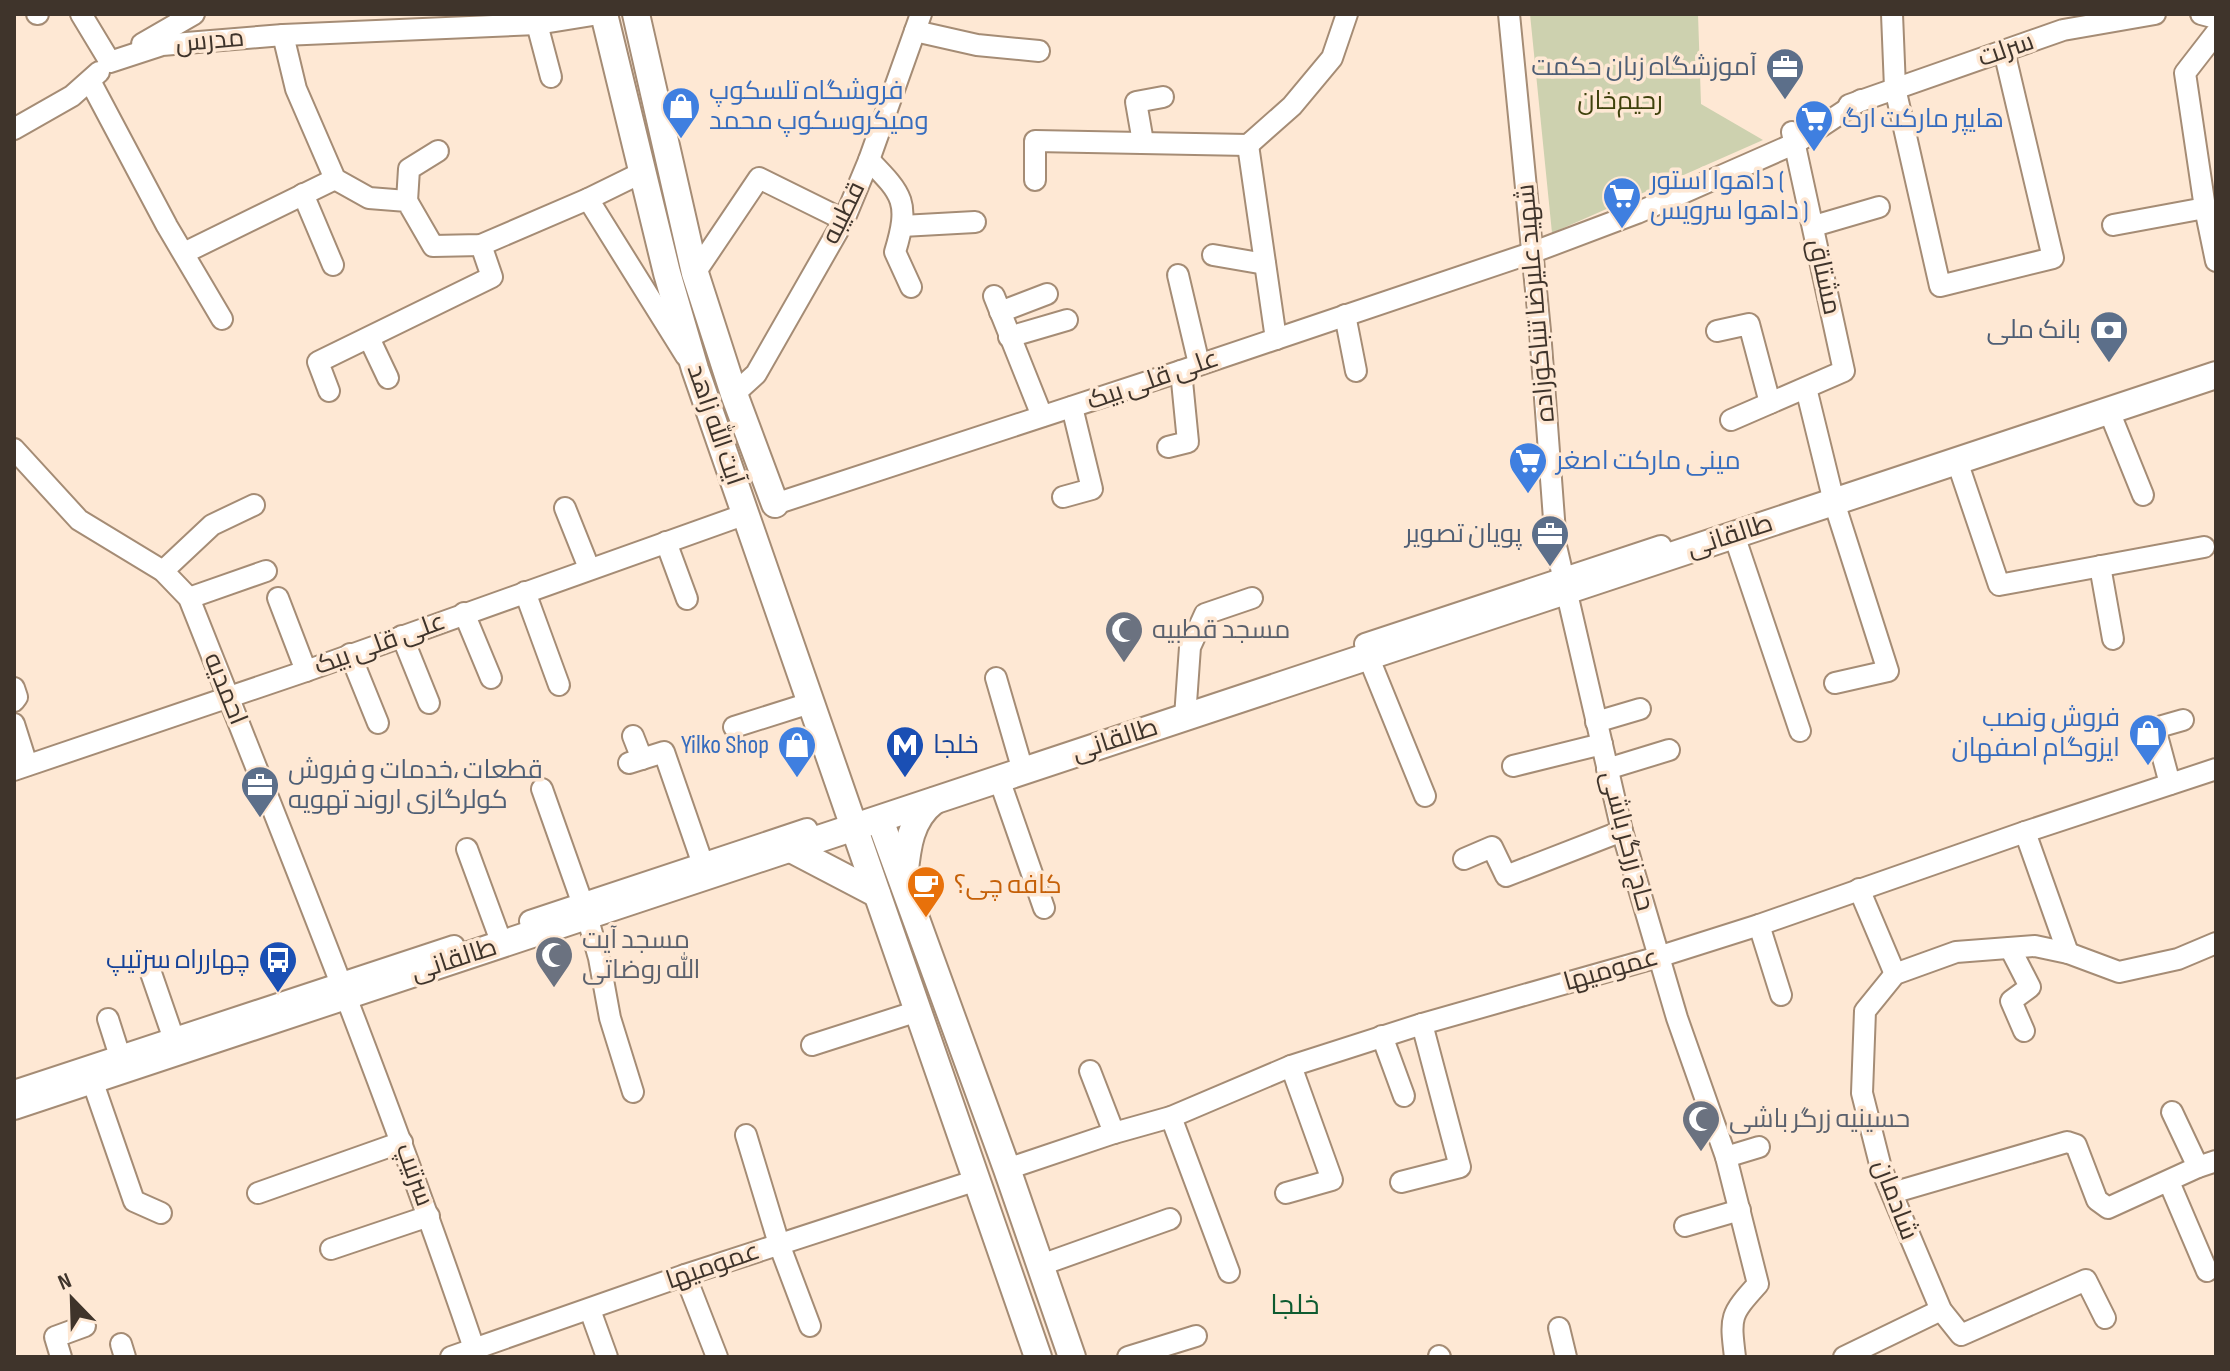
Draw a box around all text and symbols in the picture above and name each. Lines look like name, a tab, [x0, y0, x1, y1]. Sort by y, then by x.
street label: مدرس	[174, 23, 246, 59]
street label: سرلت	[1974, 26, 2038, 74]
office icon: آموزشگاه زبان حکمت	[1764, 46, 1806, 101]
place label: آموزشگاه زبان حکمت	[1531, 52, 1757, 83]
place label: فروشگاه تلسکوپ ومیکروسکوپ محمد	[709, 76, 929, 137]
shop icon: فروشگاه تلسکوپ ومیکروسکوپ محمد	[660, 85, 702, 140]
park label: رحیم‌خان	[1577, 86, 1663, 118]
supermarket icon: هایپر مارکت ارگ	[1793, 98, 1835, 153]
place label: هایپر مارکت ارگ	[1842, 104, 2004, 135]
place label: داهوا استور ( داهوا سرویس )	[1648, 166, 1809, 227]
supermarket icon: داهوا استور ( داهوا سرویس )	[1601, 175, 1643, 230]
street label: قطیبه	[816, 177, 872, 249]
street label: شهید علیرضا تنباکوزاده	[1510, 183, 1562, 423]
street label: مشتاق	[1801, 236, 1847, 318]
bank icon: بانک ملی	[2088, 309, 2130, 364]
place label: بانک ملی	[1986, 315, 2081, 346]
street label: علی قلی بیک	[1083, 343, 1223, 417]
street label: آیت الله زاهد	[680, 359, 753, 490]
supermarket icon: مینی مارکت اصغر	[1507, 440, 1549, 495]
place label: مینی مارکت اصغر	[1554, 446, 1741, 477]
street label: طالقانی	[1683, 508, 1777, 564]
office icon: پویان تصویر	[1529, 513, 1571, 568]
place label: پویان تصویر	[1403, 519, 1522, 550]
street label: علی قلی بیک	[310, 606, 450, 682]
mosque icon: مسجد قطبیه	[1103, 609, 1145, 664]
place label: مسجد قطبیه	[1152, 615, 1290, 646]
street label: احمدیه	[197, 648, 253, 730]
place label: فروش ونصب ایزوگام اصفهان	[1951, 703, 2120, 765]
street label: طالقانی	[1068, 712, 1162, 768]
shop icon: فروش ونصب ایزوگام اصفهان	[2127, 712, 2169, 767]
shop icon: Yilko Shop	[776, 724, 818, 779]
metro station icon: خلجا	[884, 724, 926, 779]
place label: Yilko Shop	[681, 730, 769, 761]
place label: خلجا	[933, 730, 979, 761]
place label: قطعات ،خدمات و فروش کولرگازی اروند تهویه	[288, 755, 543, 816]
office icon: قطعات ،خدمات و فروش کولرگازی اروند تهویه	[239, 764, 281, 819]
street label: حاج زرگر باشی	[1593, 768, 1661, 914]
cafe icon: کافه چی؟	[905, 864, 947, 919]
place label: کافه چی؟	[954, 870, 1062, 901]
place label: مسجد آیت الله روضاتی	[582, 925, 700, 986]
street label: طالقانی	[407, 932, 501, 988]
mosque icon: مسجد آیت الله روضاتی	[533, 934, 575, 989]
bus stop icon: چهارراه سرتیپ	[257, 939, 299, 994]
street label: عمومیها	[1560, 942, 1662, 998]
place label: چهارراه سرتیپ	[106, 945, 250, 976]
mosque icon: حسینیه زرگر باشی	[1680, 1098, 1722, 1153]
place label: حسینیه زرگر باشی	[1729, 1104, 1910, 1135]
street label: سرتیپ	[388, 1139, 440, 1211]
street label: شادمان	[1866, 1156, 1924, 1244]
street label: عمومیها	[662, 1236, 764, 1296]
north arrow	[32, 1259, 112, 1339]
text: N	[54, 1267, 75, 1297]
district label: خلجا	[1270, 1289, 1320, 1322]

